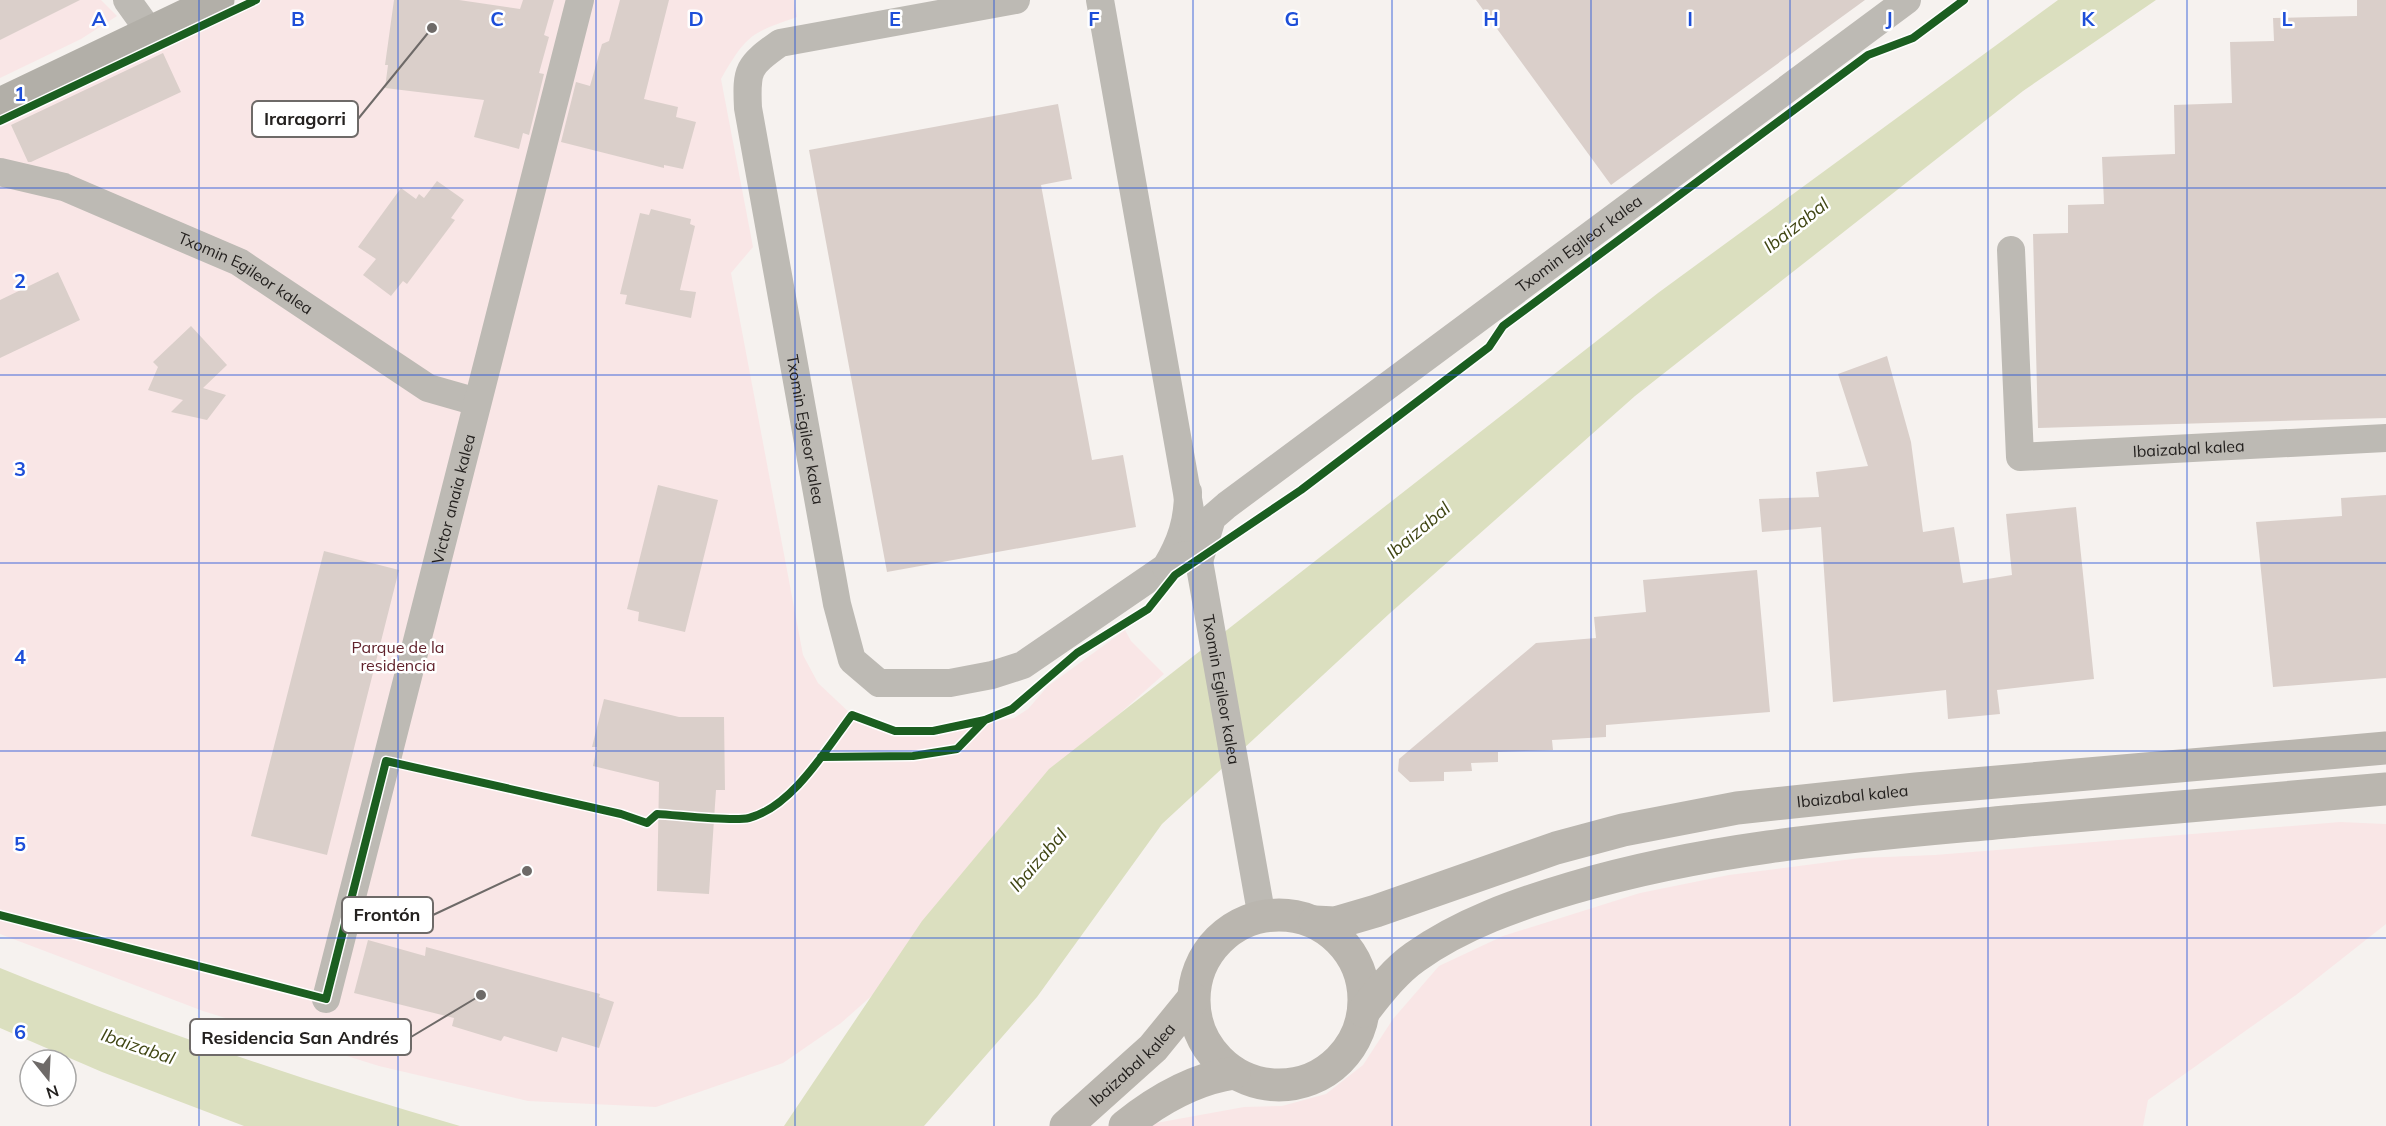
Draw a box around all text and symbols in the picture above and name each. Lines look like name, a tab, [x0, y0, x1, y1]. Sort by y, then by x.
text: A	[92, 6, 107, 31]
text: B	[291, 6, 305, 31]
text: C	[490, 6, 504, 31]
text: D	[688, 6, 704, 31]
text: E	[889, 6, 901, 31]
text: F	[1088, 6, 1100, 31]
text: G	[1285, 6, 1299, 31]
text: H	[1483, 6, 1499, 31]
text: I	[1687, 6, 1693, 31]
text: J	[1885, 6, 1893, 31]
text: K	[2081, 6, 2095, 31]
text: L	[2281, 6, 2293, 31]
text: 1	[14, 81, 26, 106]
callout: Iraragorri	[252, 101, 358, 137]
text: Iraragorri	[264, 107, 346, 130]
street label: Txomin Egileor kalea	[1512, 190, 1646, 297]
water label: Ibaizabal	[1759, 192, 1834, 258]
street label: Txomin Egileor kalea	[175, 227, 317, 318]
text: 2	[14, 268, 26, 293]
street label: Txomin Egileor kalea	[782, 353, 829, 506]
street label: Victor anaia kalea	[427, 432, 479, 566]
street label: Ibaizabal kalea	[2132, 435, 2245, 461]
text: 3	[14, 456, 26, 481]
water label: Ibaizabal	[1381, 496, 1455, 563]
street label: Txomin Egileor kalea	[1199, 613, 1245, 766]
park label: Parque de la residencia	[352, 637, 444, 675]
text: 4	[14, 644, 26, 669]
street label: Ibaizabal kalea	[1796, 780, 1909, 812]
water label: Ibaizabal	[1004, 823, 1072, 896]
text: 5	[14, 831, 26, 856]
callout: Frontón	[342, 897, 433, 933]
text: Frontón	[354, 903, 420, 926]
text: 6	[14, 1019, 26, 1044]
callout: Residencia San Andrés	[190, 1019, 411, 1055]
street label: Ibaizabal kalea	[1085, 1019, 1179, 1111]
water label: Ibaizabal	[98, 1023, 179, 1070]
text: Residencia San Andrés	[201, 1026, 399, 1049]
north arrow	[18, 1048, 78, 1108]
text: N	[44, 1081, 61, 1104]

